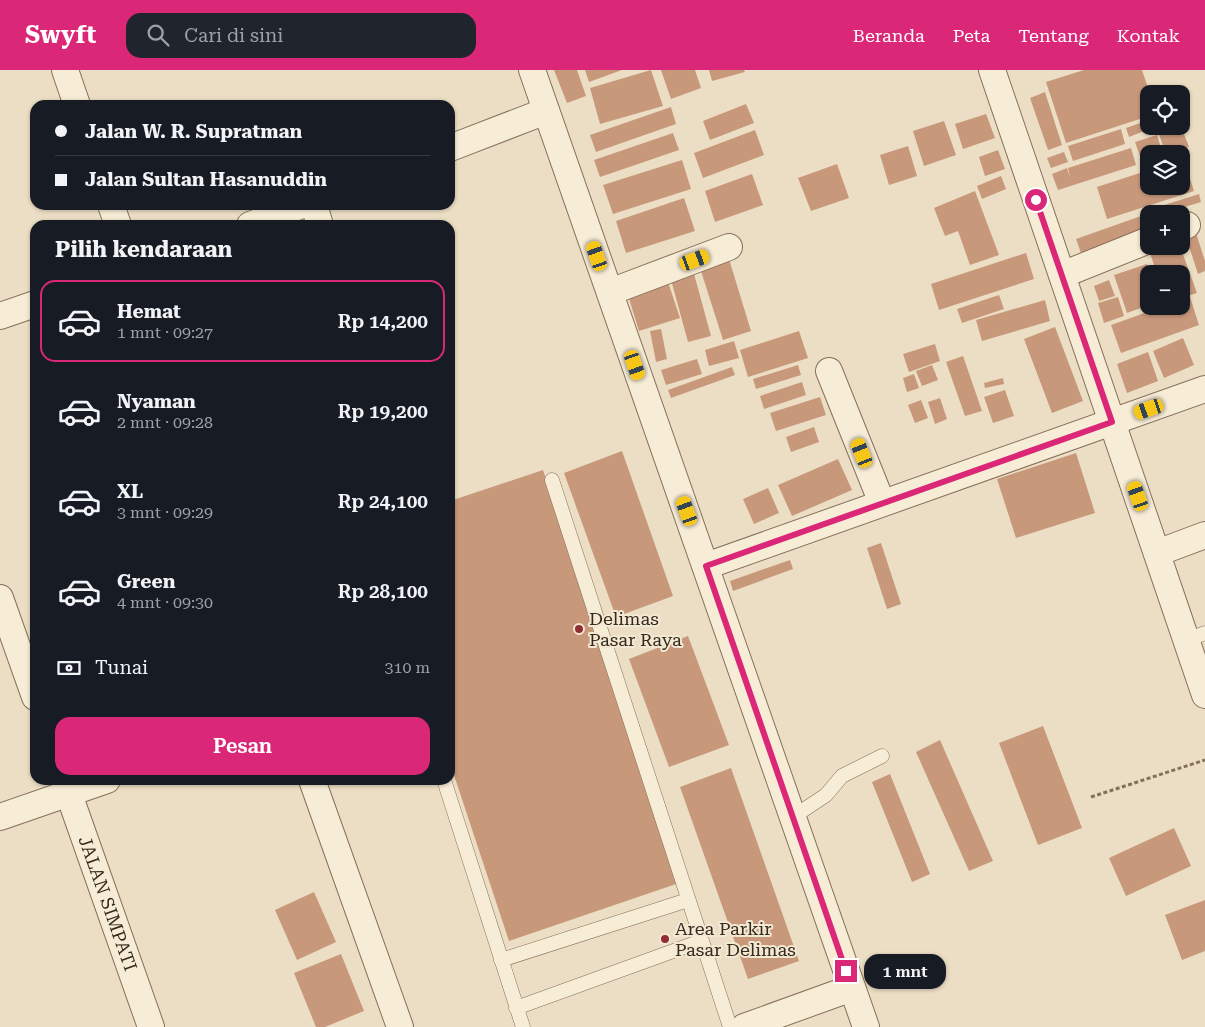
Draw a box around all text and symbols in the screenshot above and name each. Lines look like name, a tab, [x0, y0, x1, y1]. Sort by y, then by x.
search box	[126, 13, 476, 58]
text: Swyft	[25, 21, 96, 49]
icon: search	[144, 21, 172, 49]
text: Cari di sini	[184, 24, 283, 47]
text: Beranda	[853, 25, 925, 46]
text: Peta	[953, 25, 990, 46]
text: Tentang	[1018, 25, 1089, 46]
text: Kontak	[1117, 25, 1180, 46]
map controls	[1140, 85, 1190, 315]
button: locate	[1140, 85, 1190, 135]
text: Jalan W. R. Supratman	[85, 120, 302, 143]
button: layers	[1140, 145, 1190, 195]
text: Jalan Sultan Hasanuddin	[85, 168, 327, 191]
route start	[1025, 189, 1047, 211]
button: +	[1140, 205, 1190, 255]
text: Pilih kendaraan	[55, 237, 232, 262]
car	[585, 239, 608, 273]
car	[678, 248, 711, 272]
button: −	[1140, 265, 1190, 315]
icon: car	[57, 299, 102, 344]
text: Hemat	[117, 300, 181, 323]
text: Rp 14,200	[338, 310, 428, 333]
text: 1 mnt · 09:27	[117, 323, 213, 342]
car	[623, 348, 646, 382]
icon: car	[57, 389, 102, 434]
text: Nyaman	[117, 390, 196, 413]
car	[1132, 397, 1165, 421]
text: Rp 19,200	[338, 400, 428, 423]
text: 2 mnt · 09:28	[117, 413, 213, 432]
car	[849, 436, 874, 470]
icon: car	[57, 479, 102, 524]
car	[1126, 479, 1149, 513]
text: XL	[117, 480, 143, 503]
text: Rp 24,100	[338, 490, 428, 513]
car	[674, 494, 699, 528]
text: 3 mnt · 09:29	[117, 503, 213, 522]
icon: car	[57, 569, 102, 614]
text: Green	[117, 570, 175, 593]
text: Rp 28,100	[338, 580, 428, 603]
text: 4 mnt · 09:30	[117, 593, 213, 612]
place label: Delimas Pasar Raya	[589, 608, 682, 650]
marker: Delimas Pasar Raya	[573, 623, 585, 635]
icon: cash	[55, 654, 83, 682]
text: Tunai	[95, 656, 148, 679]
text: 310 m	[384, 658, 430, 677]
button: Pesan	[55, 717, 430, 775]
street label: JALAN SIMPATI	[75, 833, 141, 974]
place label: Area Parkir Pasar Delimas	[675, 918, 796, 960]
marker: Area Parkir Pasar Delimas	[659, 933, 671, 945]
callout: 1 mnt	[864, 954, 946, 988]
route end	[835, 960, 857, 982]
text: 1 mnt	[882, 962, 928, 981]

